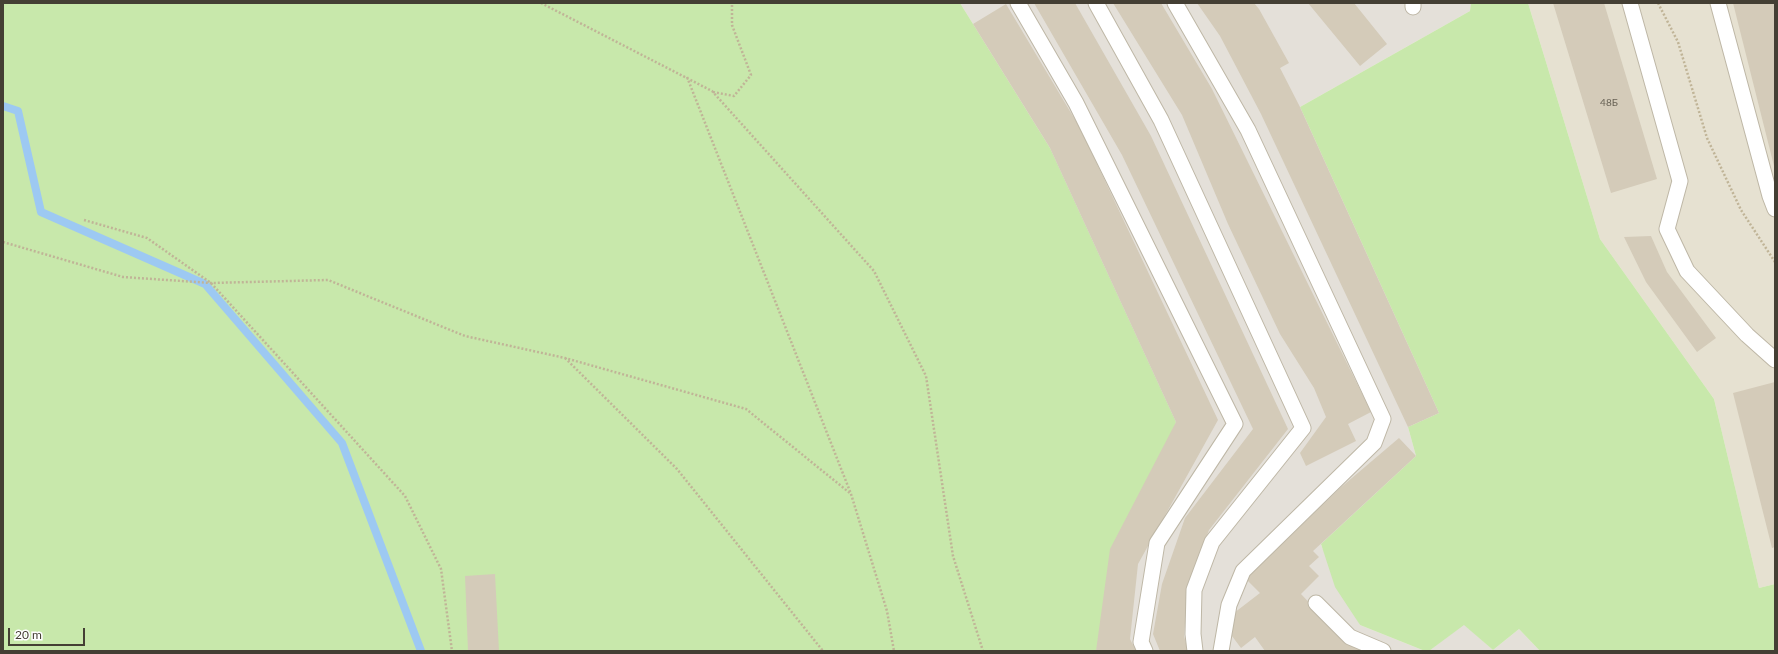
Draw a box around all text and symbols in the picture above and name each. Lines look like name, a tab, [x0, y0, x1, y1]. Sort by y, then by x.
house number: 48Б	[1600, 97, 1618, 109]
scale bar	[10, 620, 87, 646]
text: 20 m	[15, 627, 42, 642]

